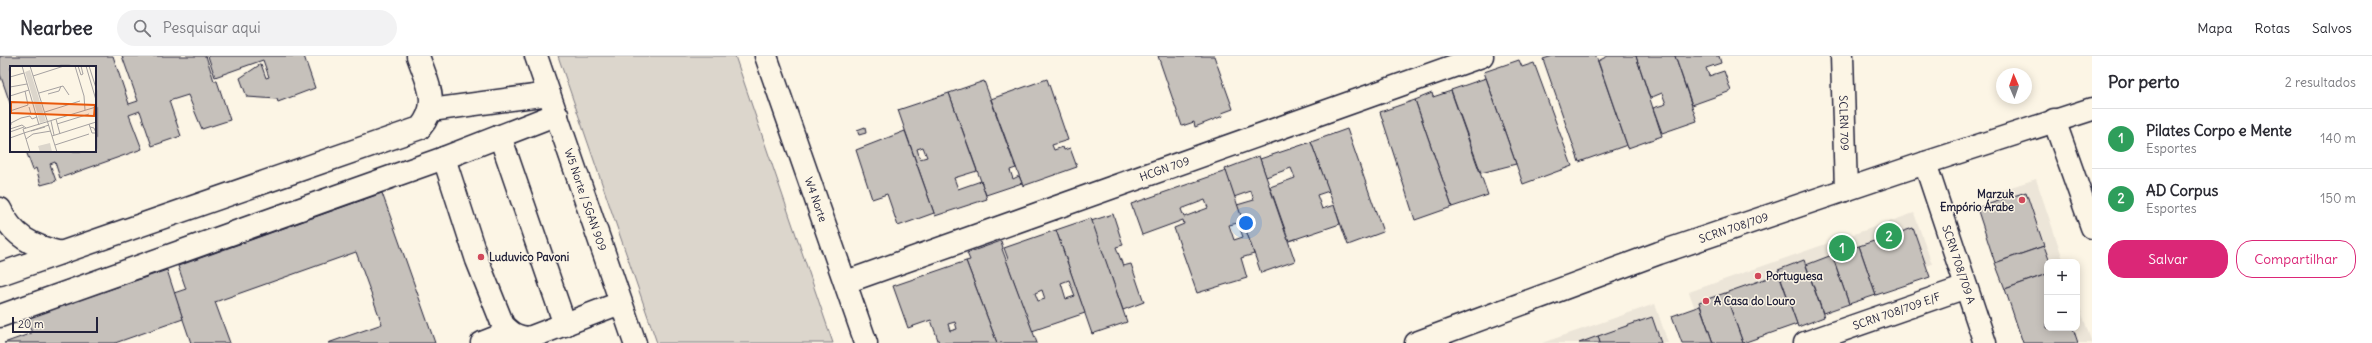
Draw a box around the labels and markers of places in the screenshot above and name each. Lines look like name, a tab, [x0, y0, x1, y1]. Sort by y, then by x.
place label: Marzuk Empório Árabe	[1940, 187, 2014, 215]
marker: Marzuk Empório Árabe	[2017, 195, 2027, 205]
pin: 2	[1876, 221, 1902, 251]
pin: 1	[1829, 233, 1855, 263]
place label: Luduvico Pavoni	[489, 250, 569, 264]
marker: Luduvico Pavoni	[476, 252, 486, 262]
place label: Portuguesa	[1766, 269, 1824, 284]
marker: Portuguesa	[1753, 271, 1763, 281]
place label: A Casa do Louro	[1714, 294, 1795, 308]
marker: A Casa do Louro	[1701, 296, 1711, 306]

